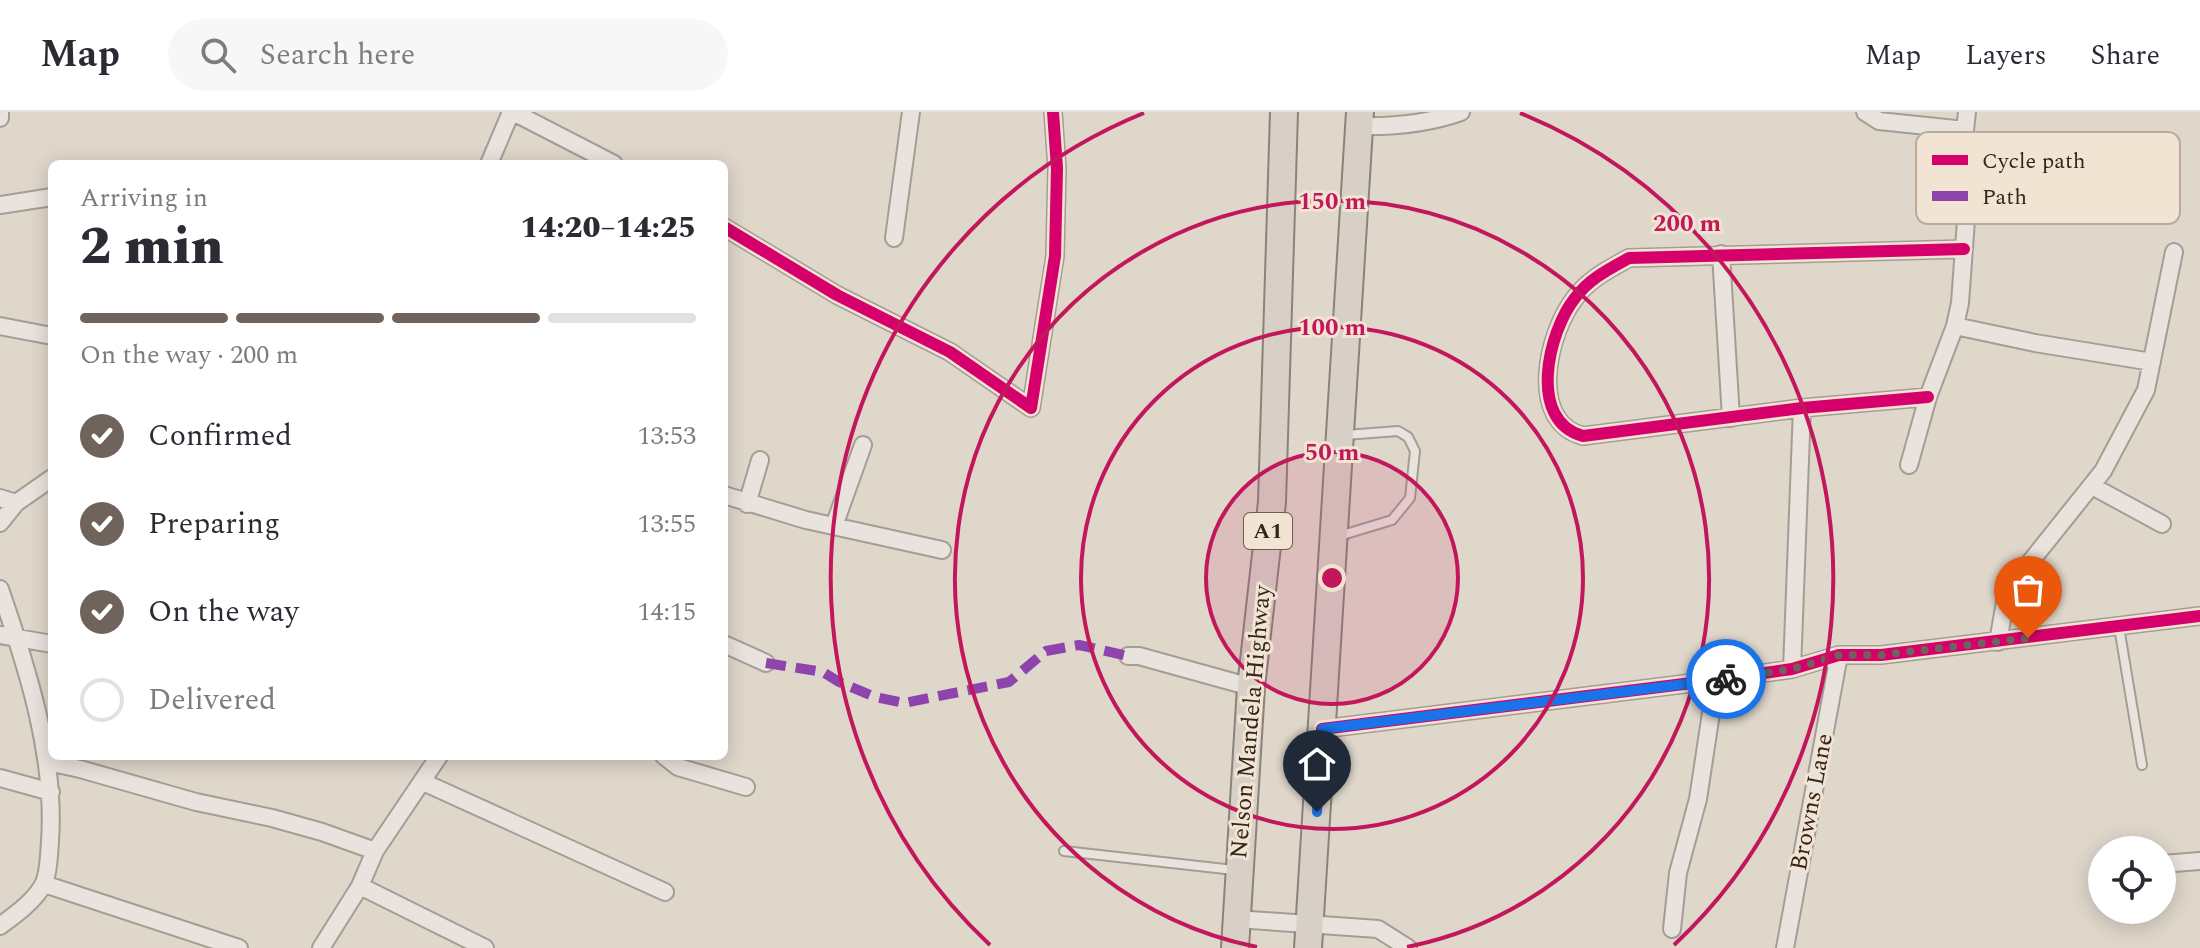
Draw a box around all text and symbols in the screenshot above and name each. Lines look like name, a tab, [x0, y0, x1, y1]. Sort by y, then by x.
search box	[168, 19, 728, 91]
text: Map	[40, 26, 120, 84]
text: Search here	[260, 32, 415, 78]
icon: search	[196, 33, 240, 77]
text: Map	[1865, 34, 1921, 77]
text: Layers	[1965, 34, 2047, 77]
text: Share	[2091, 34, 2160, 77]
legend	[1916, 132, 2180, 224]
text: Cycle path	[1982, 145, 2086, 178]
text: Arriving in	[80, 178, 208, 218]
text: Path	[1982, 181, 2027, 214]
text: 150 m	[1298, 184, 1366, 220]
text: 14:20–14:25	[520, 205, 696, 251]
text: 200 m	[1653, 206, 1721, 242]
text: 2 min	[80, 208, 224, 287]
text: 100 m	[1298, 310, 1366, 346]
text: On the way · 200 m	[80, 335, 298, 375]
text: Confirmed	[148, 413, 292, 459]
icon: check	[80, 414, 124, 458]
text: 13:53	[637, 416, 696, 456]
text: 50 m	[1305, 435, 1360, 471]
text: Preparing	[148, 501, 280, 547]
icon: check	[80, 502, 124, 546]
text: 13:55	[637, 504, 696, 544]
road number: A1	[1244, 513, 1292, 549]
pin	[1994, 556, 2062, 638]
centre of rings	[1318, 564, 1346, 592]
icon: bag	[2006, 568, 2050, 612]
street label: Nelson Mandela Highway	[1221, 582, 1281, 860]
text: On the way	[148, 589, 299, 635]
icon: check	[80, 590, 124, 634]
text: 14:15	[637, 592, 696, 632]
courier	[1686, 639, 1766, 719]
icon: bike	[1704, 657, 1748, 701]
text: Delivered	[148, 677, 276, 723]
pin	[1283, 730, 1351, 812]
street label: Browns Lane	[1781, 730, 1843, 874]
icon: home	[1295, 742, 1339, 786]
map controls	[2088, 836, 2176, 924]
button: locate	[2088, 836, 2176, 924]

